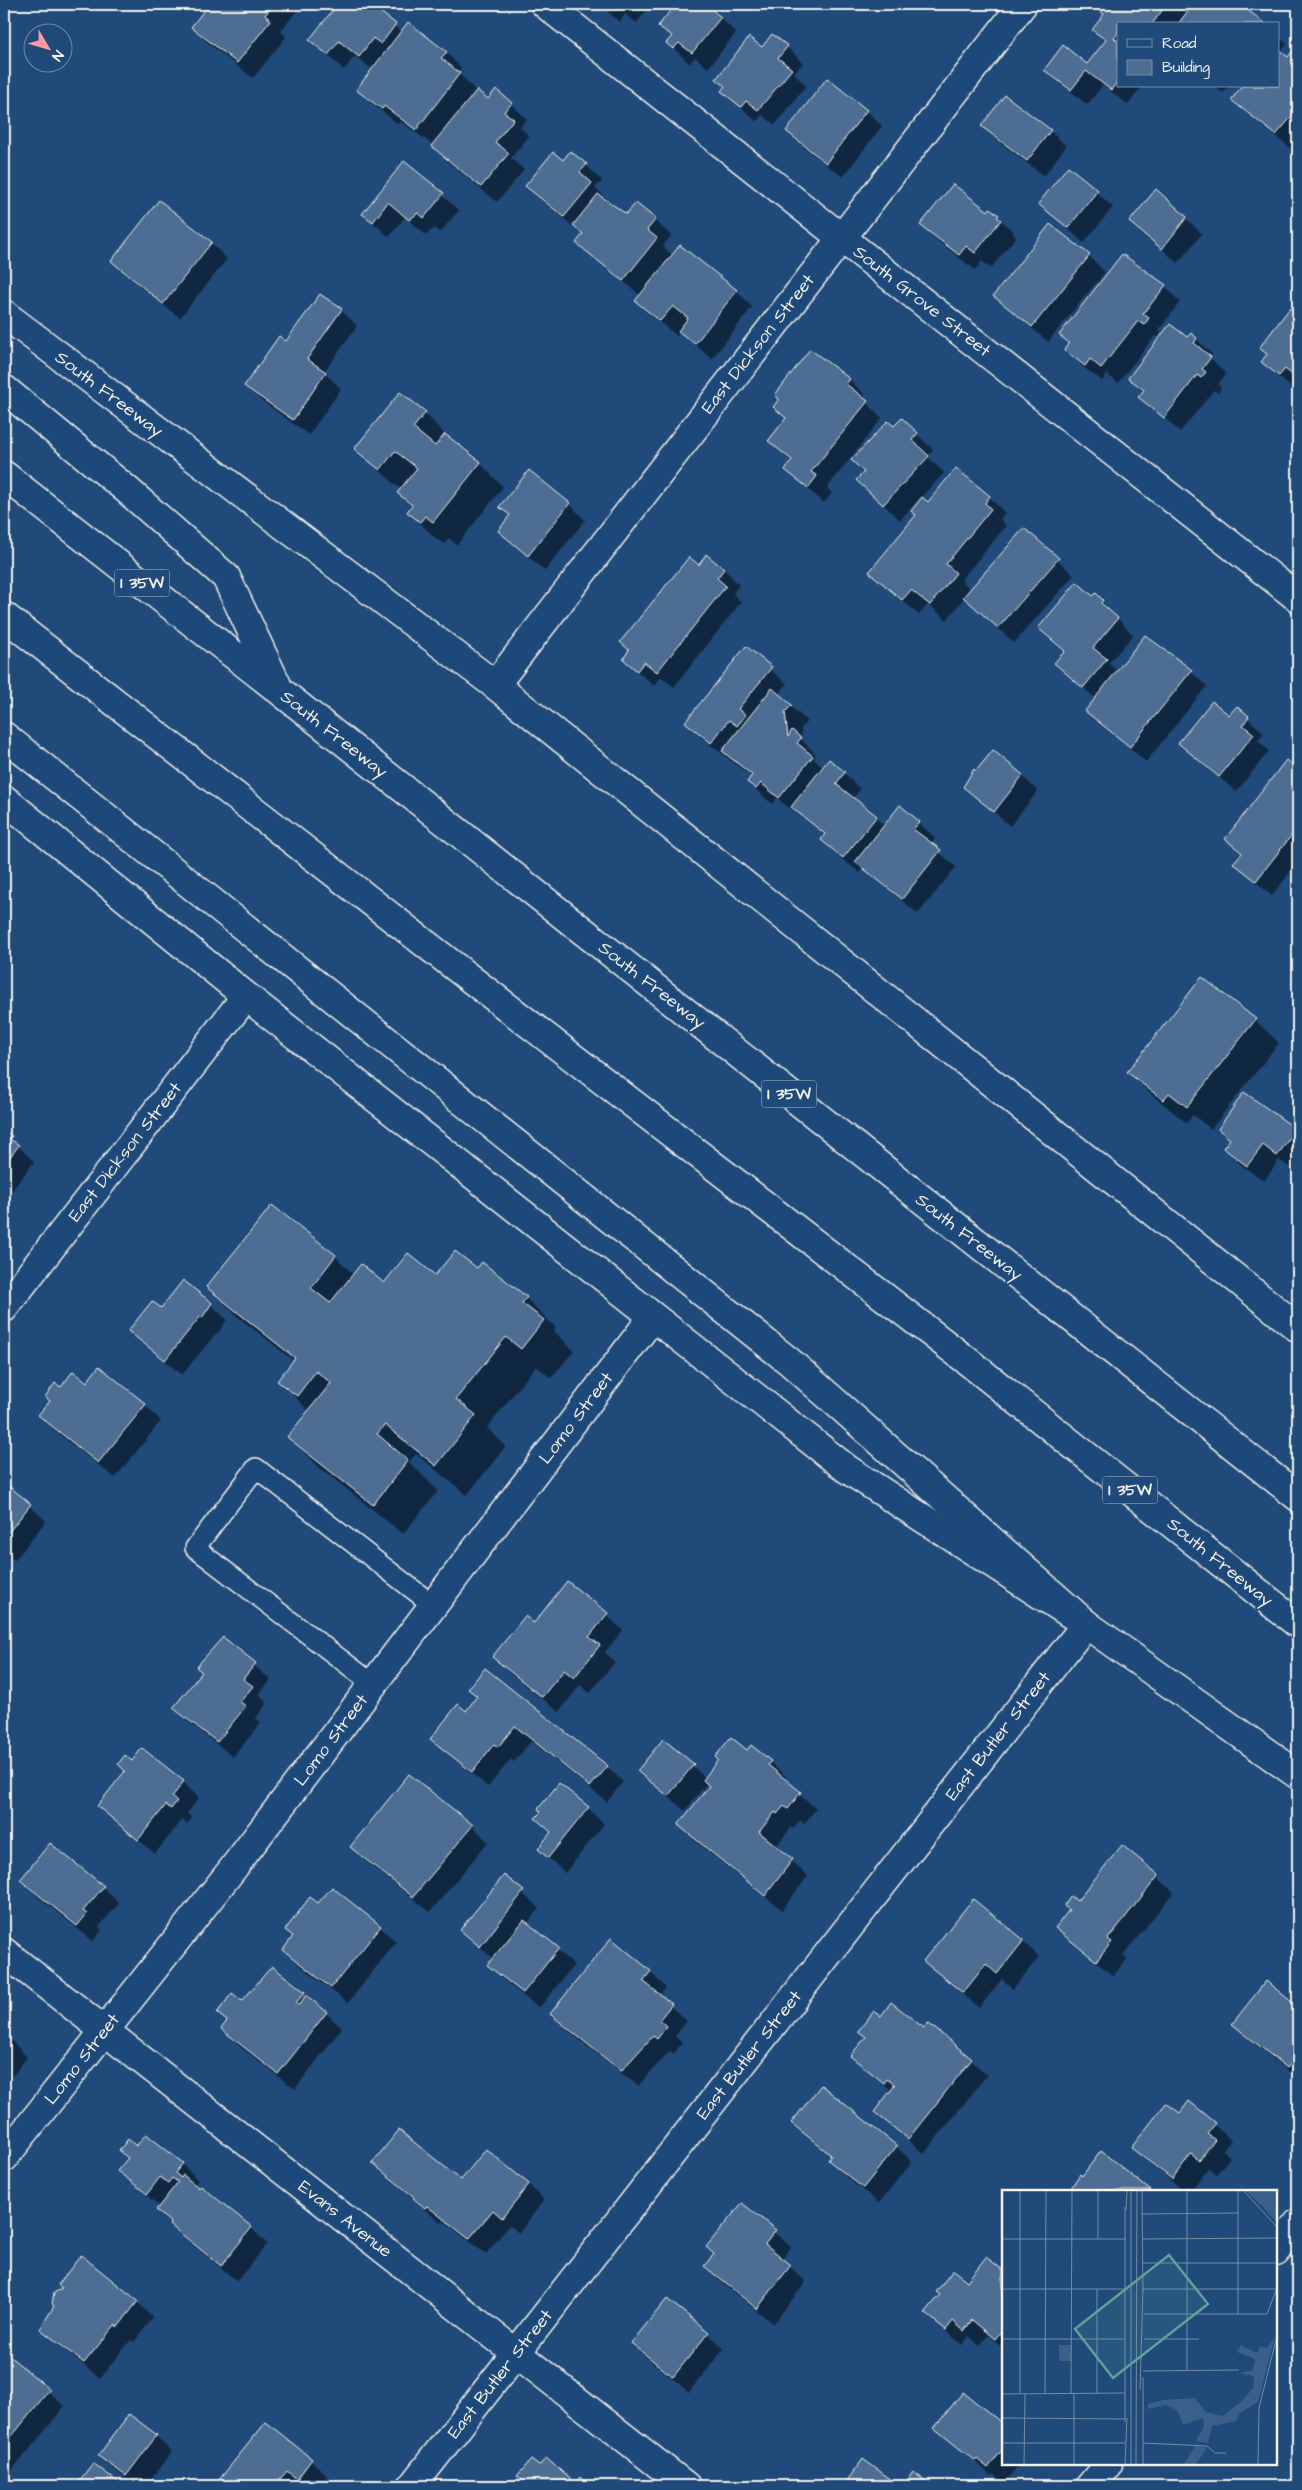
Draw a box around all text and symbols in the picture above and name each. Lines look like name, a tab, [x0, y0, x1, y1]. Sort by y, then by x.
north arrow	[22, 22, 72, 72]
legend	[1117, 22, 1280, 88]
text: Road	[1162, 33, 1197, 54]
text: N	[47, 46, 68, 65]
text: Building	[1162, 57, 1210, 79]
street label: South Grove Street	[848, 239, 997, 363]
street label: East Dickson Street	[695, 268, 821, 419]
street label: South Freeway	[49, 345, 168, 444]
road number: I 35W	[114, 570, 170, 596]
street label: South Freeway	[275, 684, 393, 785]
street label: South Freeway	[593, 935, 711, 1036]
street label: East Dickson Street	[62, 1076, 188, 1227]
road number: I 35W	[762, 1080, 816, 1108]
street label: South Freeway	[910, 1187, 1028, 1288]
street label: Lomo Street	[533, 1366, 619, 1469]
road number: I 35W	[1102, 1476, 1158, 1504]
street label: South Freeway	[1161, 1511, 1278, 1613]
street label: East Butler Street	[940, 1666, 1057, 1806]
street label: Lomo Street	[288, 1688, 374, 1791]
street label: East Butler Street	[691, 1985, 808, 2125]
street label: Lomo Street	[38, 2008, 126, 2110]
street label: Evans Avenue	[293, 2174, 397, 2264]
inset map	[1002, 2190, 1277, 2465]
street label: East Butler Street	[442, 2304, 559, 2444]

